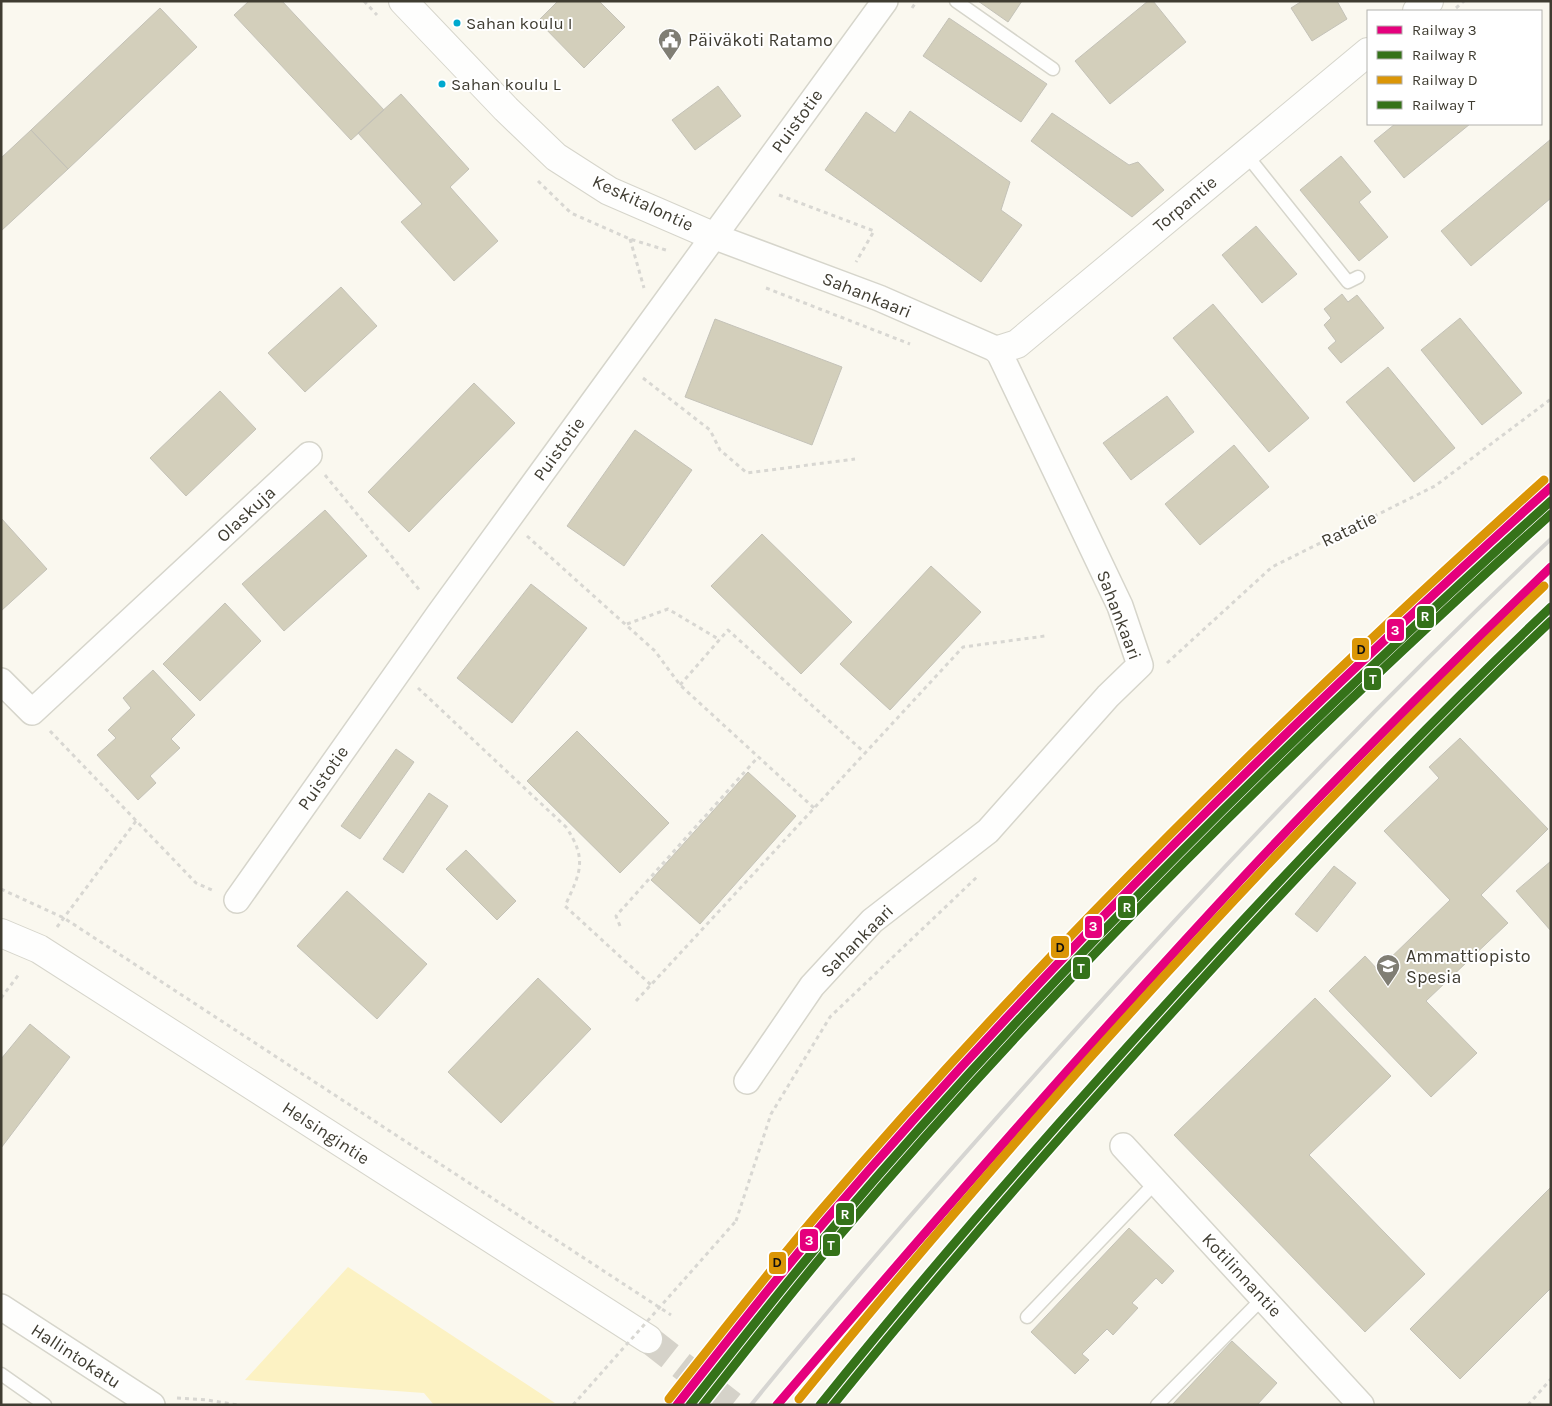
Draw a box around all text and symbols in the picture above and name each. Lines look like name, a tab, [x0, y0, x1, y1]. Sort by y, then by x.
legend	[1367, 10, 1542, 125]
place label: Sahan koulu I	[466, 13, 573, 33]
marker: Sahan koulu I	[452, 18, 462, 28]
text: Railway 3	[1412, 21, 1477, 39]
public building icon: Päiväkoti Ratamo	[657, 27, 683, 61]
place label: Päiväkoti Ratamo	[688, 29, 833, 51]
text: Railway R	[1412, 46, 1477, 64]
text: Railway D	[1412, 71, 1478, 89]
place label: Sahan koulu L	[451, 74, 561, 94]
marker: Sahan koulu L	[437, 79, 447, 89]
street label: Puistotie	[766, 85, 828, 157]
text: Railway T	[1412, 96, 1476, 114]
street label: Keskitalontie	[589, 170, 697, 236]
street label: Torpantie	[1149, 171, 1221, 237]
street label: Sahankaari	[819, 267, 915, 323]
street label: Puistotie	[528, 413, 590, 485]
street label: Olaskuja	[212, 481, 280, 547]
street label: Ratatie	[1318, 506, 1380, 552]
street label: Sahankaari	[1092, 567, 1146, 663]
line badge: R	[1416, 605, 1435, 629]
text: R	[1420, 608, 1430, 625]
line badge: 3	[1386, 618, 1405, 642]
text: 3	[1391, 622, 1399, 639]
line badge: D	[1351, 637, 1370, 661]
text: D	[1356, 641, 1366, 658]
line badge: T	[1363, 667, 1382, 691]
text: T	[1369, 671, 1377, 688]
street label: Puistotie	[293, 742, 353, 814]
line badge: R	[1117, 895, 1136, 919]
text: R	[1122, 899, 1132, 916]
street label: Sahankaari	[816, 900, 898, 982]
line badge: 3	[1084, 915, 1103, 939]
text: 3	[1089, 918, 1097, 935]
line badge: D	[1050, 935, 1070, 959]
text: D	[1055, 939, 1065, 956]
place label: Ammattiopisto Spesia	[1406, 945, 1531, 988]
school or university icon: Ammattiopisto Spesia	[1375, 953, 1401, 987]
line badge: T	[1072, 956, 1091, 980]
text: T	[1077, 960, 1085, 977]
street label: Helsingintie	[278, 1097, 374, 1169]
line badge: R	[835, 1202, 855, 1226]
text: R	[840, 1206, 850, 1223]
line badge: 3	[799, 1228, 819, 1252]
street label: Kotilinnantie	[1197, 1228, 1287, 1322]
text: 3	[805, 1232, 813, 1249]
line badge: T	[822, 1233, 841, 1257]
text: T	[827, 1237, 835, 1254]
line badge: D	[768, 1251, 787, 1275]
text: D	[772, 1254, 782, 1271]
street label: Hallintokatu	[27, 1319, 125, 1393]

